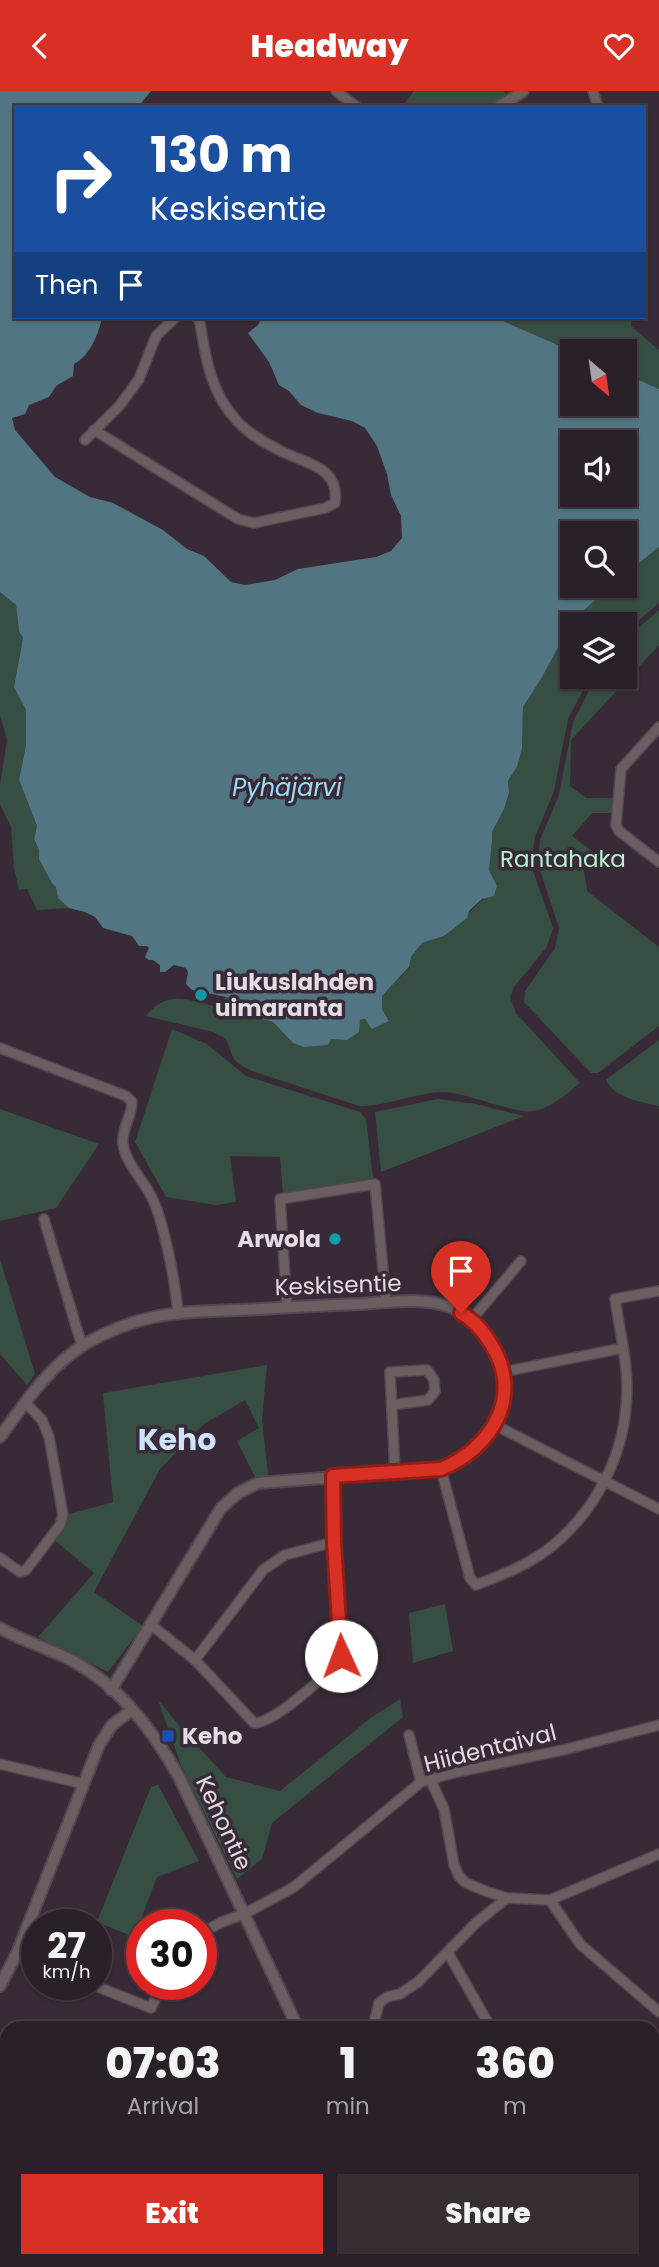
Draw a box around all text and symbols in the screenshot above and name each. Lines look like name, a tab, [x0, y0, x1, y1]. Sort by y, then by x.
text: Headway	[250, 23, 409, 68]
icon: back	[21, 27, 59, 65]
icon: heart	[600, 27, 638, 65]
text: 130 m	[150, 121, 292, 189]
icon: right	[35, 133, 126, 224]
text: Keskisentie	[150, 186, 326, 231]
icon: arrive	[112, 266, 150, 304]
text: Then	[35, 267, 98, 303]
north arrow	[560, 339, 637, 417]
map controls	[560, 339, 637, 689]
button: sound	[560, 430, 637, 507]
button: search	[560, 521, 637, 598]
button: layers	[560, 612, 637, 689]
water label: Pyhäjärvi	[232, 771, 343, 804]
park label: Rantahaka	[500, 843, 626, 875]
place label: Liukuslahden uimaranta	[215, 966, 374, 1024]
marker: Liukuslahden uimaranta	[193, 987, 209, 1003]
place label: Arwola	[237, 1223, 321, 1255]
marker: Arwola	[327, 1231, 343, 1247]
pin	[431, 1241, 491, 1313]
icon: arrive	[442, 1252, 480, 1290]
street label: Keskisentie	[274, 1267, 402, 1303]
district label: Keho	[138, 1418, 216, 1461]
position arrow	[304, 1619, 378, 1693]
street label: Hiidentaival	[420, 1716, 560, 1780]
place label: Keho	[182, 1720, 242, 1752]
marker: Keho	[160, 1728, 176, 1744]
street label: Kehontie	[188, 1771, 260, 1875]
speed limit sign: 30	[126, 1909, 217, 2000]
text: 27	[47, 1921, 86, 1970]
text: km/h	[43, 1959, 90, 1984]
text: 07:03	[105, 2034, 221, 2093]
text: 1	[340, 2034, 356, 2093]
text: 360	[475, 2034, 555, 2093]
text: Arrival	[127, 2090, 199, 2122]
text: min	[326, 2090, 370, 2122]
text: m	[503, 2090, 527, 2122]
button: Exit	[21, 2174, 323, 2254]
button: Share	[337, 2174, 639, 2254]

